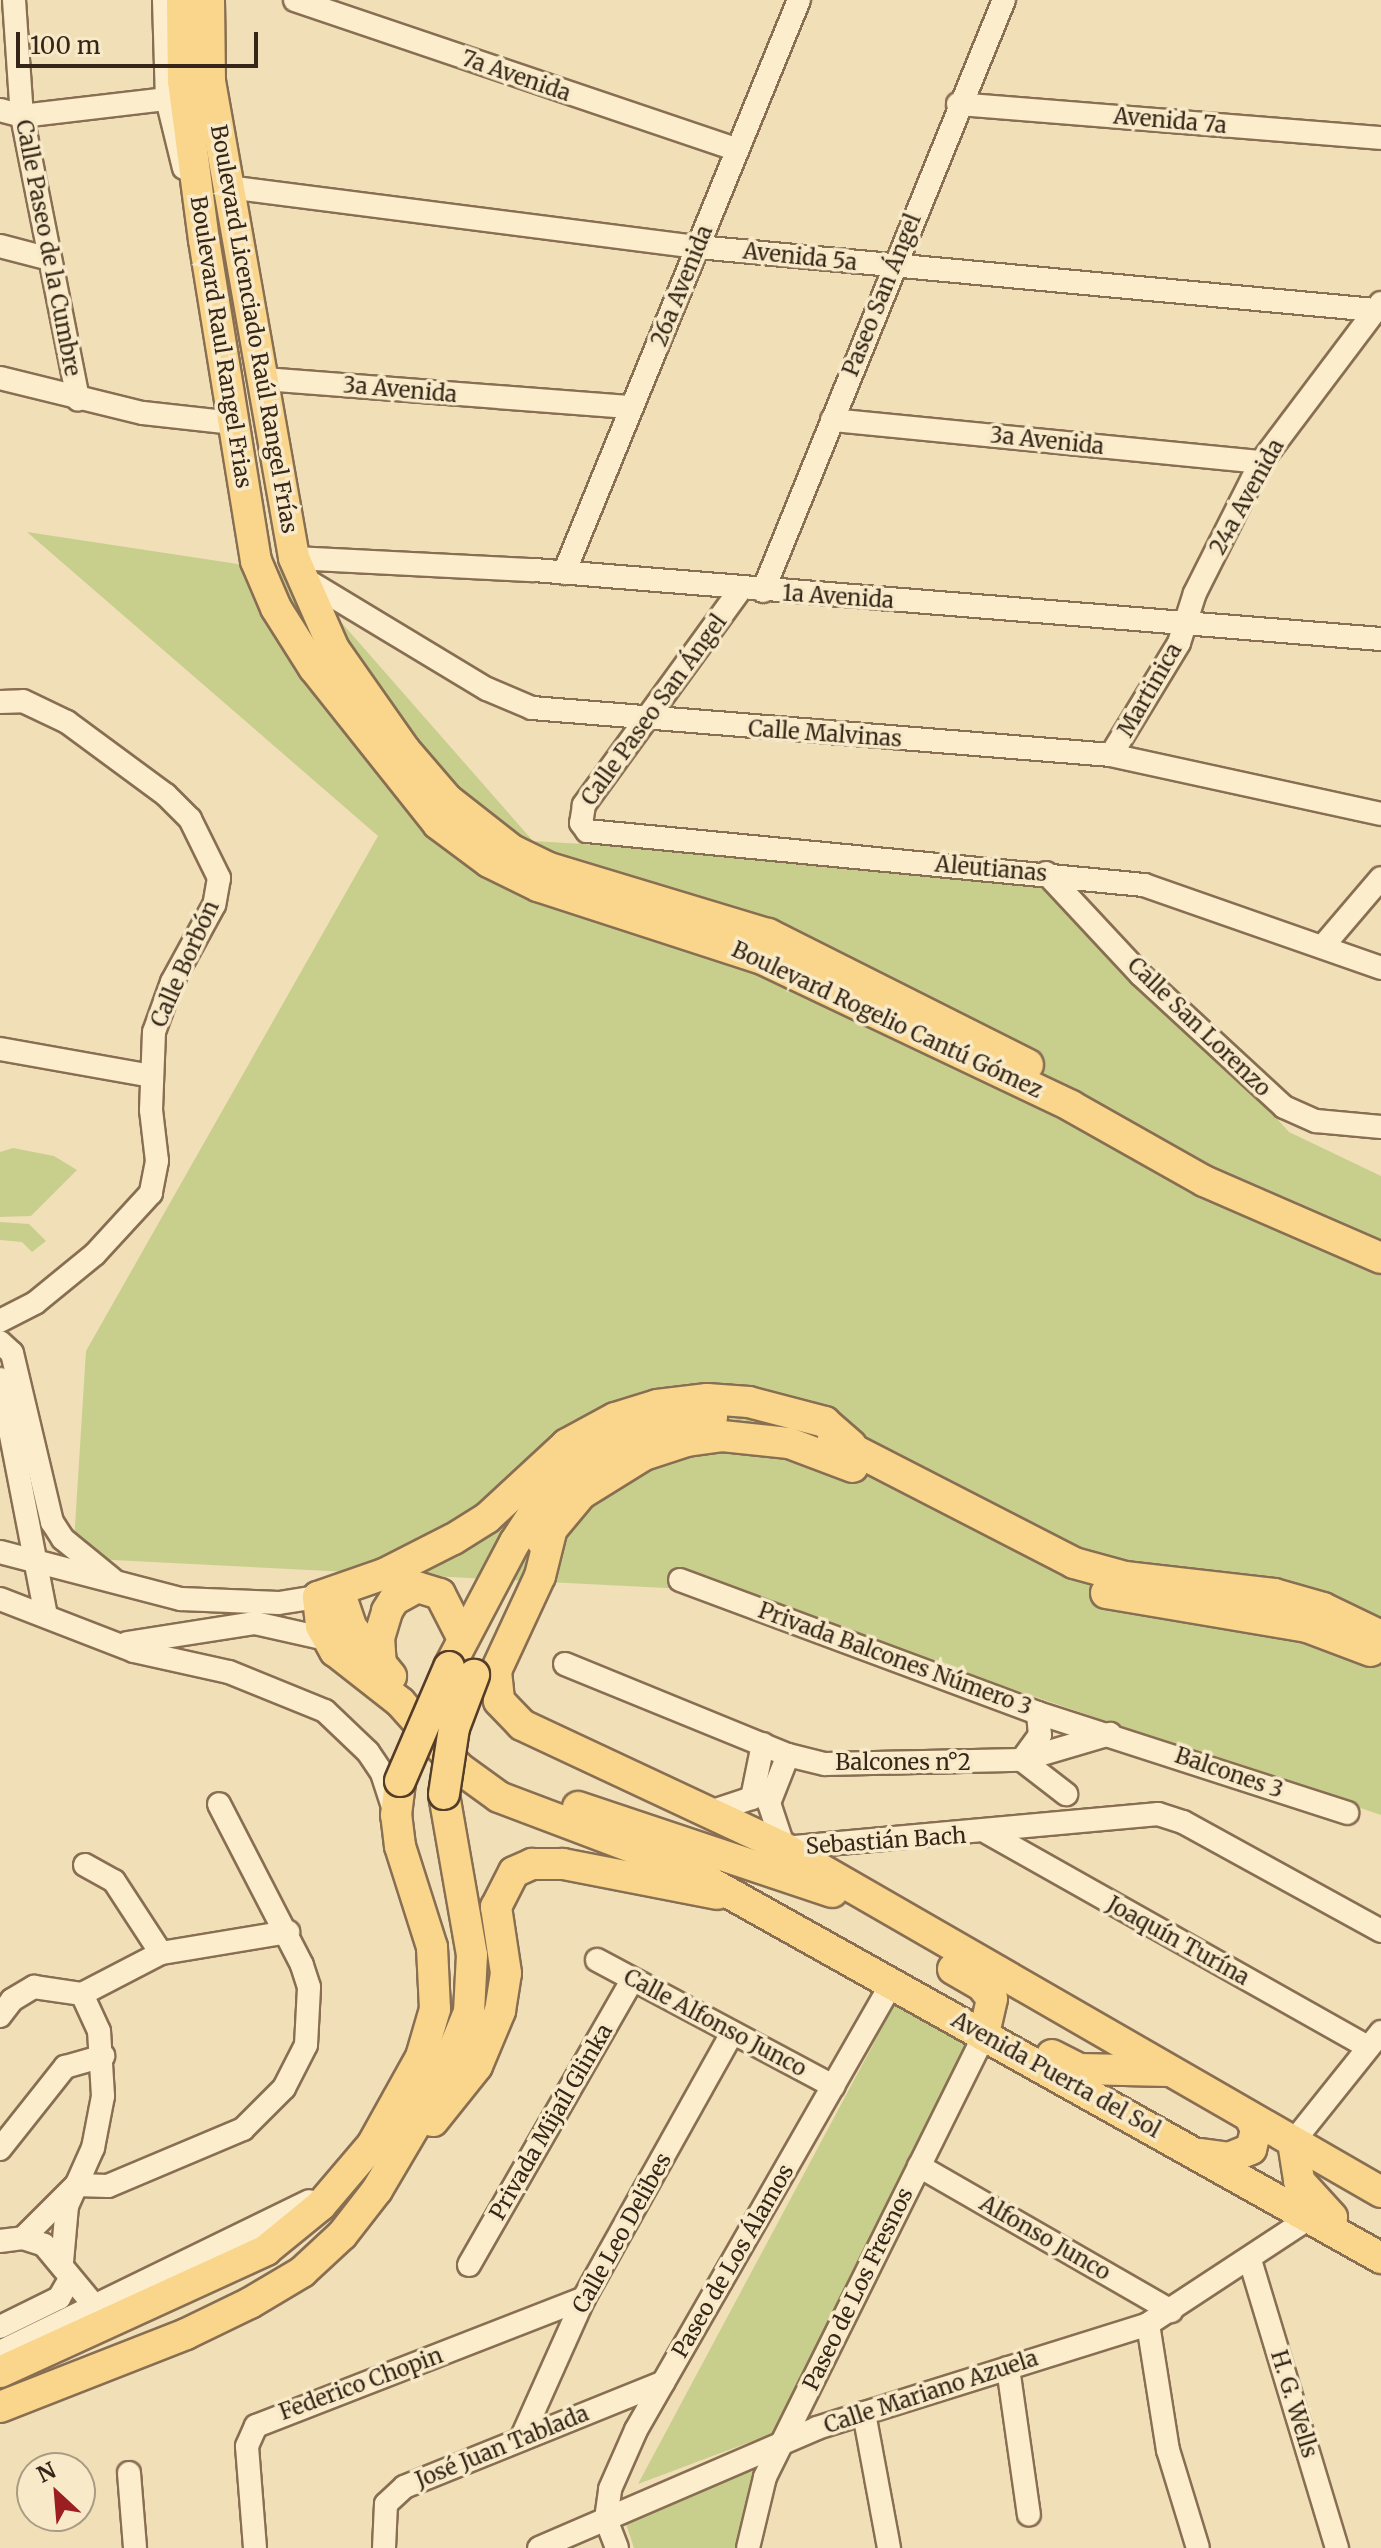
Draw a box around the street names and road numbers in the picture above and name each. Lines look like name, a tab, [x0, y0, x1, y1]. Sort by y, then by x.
street label: 7a Avenida	[458, 45, 574, 107]
street label: Avenida 7a	[1112, 103, 1228, 139]
street label: Calle Paseo de la Cumbre	[10, 118, 86, 378]
street label: Boulevard Licenciado Raúl Rangel Frías	[205, 123, 303, 535]
street label: Boulevard Raul Rangel Frias	[185, 194, 257, 490]
street label: Paseo San Ángel	[837, 210, 927, 380]
street label: 26a Avenida	[646, 222, 718, 350]
street label: Avenida 5a	[742, 238, 858, 276]
street label: 3a Avenida	[342, 372, 458, 408]
street label: 3a Avenida	[989, 422, 1105, 460]
street label: 24a Avenida	[1204, 435, 1290, 559]
street label: 1a Avenida	[781, 580, 895, 614]
street label: Calle Paseo San Ángel	[576, 609, 732, 811]
street label: Martinica	[1113, 638, 1187, 742]
street label: Calle Malvinas	[747, 715, 903, 753]
street label: Aleutianas	[934, 851, 1048, 887]
street label: Calle Borbón	[145, 897, 225, 1031]
street label: Boulevard Rogelio Cantú Gómez	[728, 936, 1046, 1104]
street label: Calle San Lorenzo	[1122, 952, 1276, 1102]
street label: Privada Balcones Número 3	[755, 1597, 1035, 1721]
street label: Balcones 3	[1171, 1742, 1287, 1804]
street label: Balcones n°2	[835, 1750, 971, 1776]
street label: Sebastián Bach	[805, 1822, 967, 1860]
street label: Joaquín Turína	[1102, 1891, 1254, 1991]
street label: Calle Alfonso Junco	[619, 1964, 811, 2082]
street label: Avenida Puerta del Sol	[947, 2007, 1165, 2143]
street label: Privada Mijaíl Glinka	[484, 2019, 618, 2225]
street label: Calle Leo Delibes	[567, 2148, 677, 2318]
street label: Paseo de Los Álamos	[667, 2160, 799, 2362]
street label: Paseo de Los Fresnos	[797, 2183, 919, 2395]
street label: Alfonso Junco	[975, 2190, 1115, 2286]
street label: Federico Chopin	[276, 2342, 446, 2426]
street label: Calle Mariano Azuela	[821, 2345, 1041, 2439]
street label: H. G. Wells	[1265, 2347, 1323, 2461]
street label: José Juan Tablada	[412, 2400, 592, 2494]

